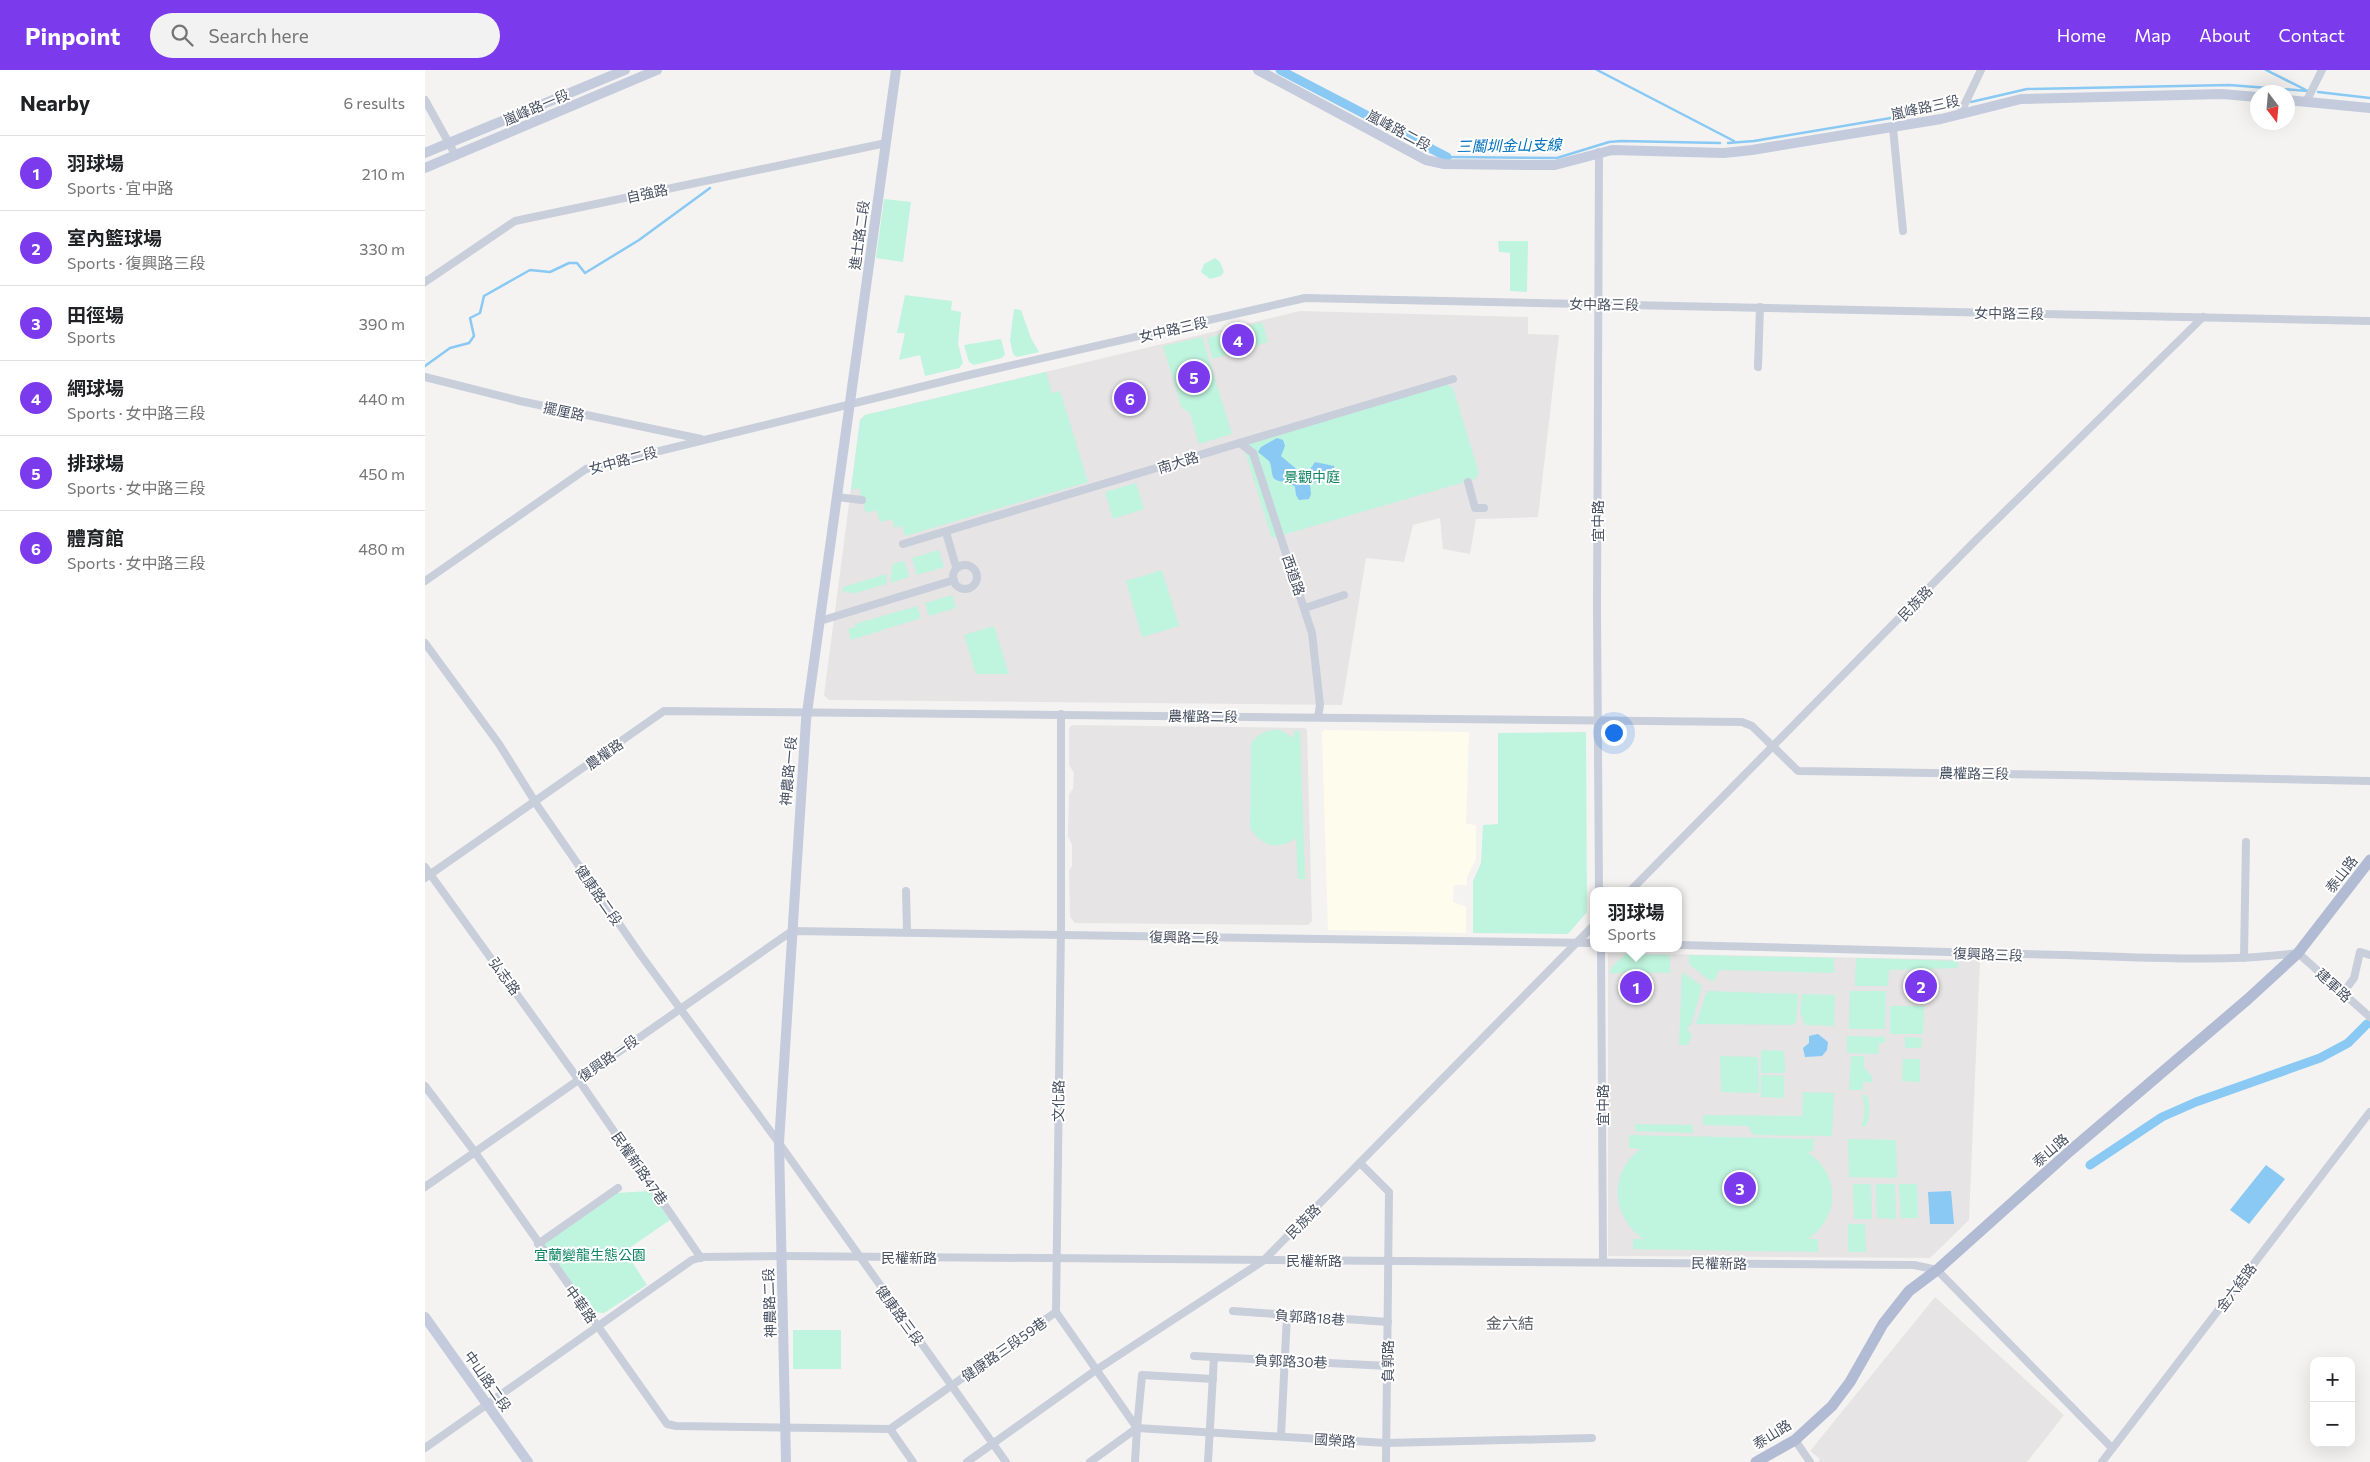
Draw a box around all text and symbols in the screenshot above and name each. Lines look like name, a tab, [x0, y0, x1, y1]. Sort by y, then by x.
search box	[150, 13, 500, 58]
text: Pinpoint	[25, 21, 120, 50]
icon: search	[168, 21, 196, 49]
text: Search here	[208, 24, 309, 47]
text: Home	[2057, 24, 2106, 46]
text: Map	[2134, 24, 2171, 46]
text: About	[2199, 24, 2251, 46]
text: Contact	[2279, 24, 2345, 46]
north arrow	[2250, 85, 2295, 130]
street label: 嵐峰路一段	[500, 86, 572, 128]
text: Nearby	[20, 90, 90, 115]
street label: 嵐峰路三段	[1889, 91, 1961, 123]
text: 6 results	[344, 93, 405, 112]
street label: 嵐峰路二段	[1364, 106, 1434, 154]
water label: 三鬮圳金山支線	[1456, 135, 1564, 155]
text: 羽球場	[67, 151, 124, 174]
text: 1	[32, 164, 40, 183]
text: 210 m	[362, 164, 405, 183]
text: Sports · 宜中路	[67, 178, 174, 197]
street label: 自強路	[625, 180, 669, 206]
street label: 進士路二段	[846, 199, 872, 271]
text: 室內籃球場	[67, 226, 162, 249]
text: 2	[31, 239, 41, 258]
text: 330 m	[359, 239, 405, 258]
text: Sports · 復興路三段	[67, 253, 206, 272]
street label: 女中路三段	[1569, 295, 1639, 313]
text: 田徑場	[67, 303, 124, 326]
street label: 女中路三段	[1974, 304, 2044, 322]
street label: 女中路三段	[1137, 313, 1209, 345]
text: 3	[31, 314, 41, 333]
text: 390 m	[359, 314, 405, 333]
pin: 4	[1222, 321, 1254, 359]
text: Sports	[67, 327, 116, 346]
pin: 5	[1178, 358, 1210, 396]
text: 網球場	[67, 376, 124, 399]
pin: 6	[1114, 379, 1146, 417]
text: 4	[31, 389, 41, 408]
text: 440 m	[358, 389, 405, 408]
street label: 擺厘路	[542, 398, 586, 424]
text: Sports · 女中路三段	[67, 403, 206, 422]
street label: 女中路二段	[587, 443, 659, 477]
street label: 南大路	[1155, 448, 1201, 476]
text: 排球場	[67, 451, 124, 474]
text: 5	[31, 464, 41, 483]
text: 450 m	[359, 464, 405, 483]
park label: 景觀中庭	[1284, 468, 1340, 485]
text: Sports · 女中路三段	[67, 478, 206, 497]
street label: 宜中路	[1589, 500, 1606, 542]
text: 體育館	[67, 526, 124, 549]
text: 6	[31, 539, 41, 558]
text: 480 m	[358, 539, 405, 558]
street label: 西道路	[1279, 552, 1309, 598]
text: Sports · 女中路三段	[67, 553, 206, 572]
street label: 民族路	[1894, 582, 1936, 624]
street label: 農權路二段	[1168, 707, 1238, 725]
your location	[1601, 720, 1627, 746]
street label: 農權路	[582, 735, 626, 773]
street label: 神農路一段	[776, 735, 800, 807]
street label: 農權路三段	[1939, 764, 2009, 782]
street label: 泰山路	[2321, 852, 2361, 896]
street label: 健康路二段	[572, 861, 626, 929]
popup	[1590, 887, 1682, 952]
text: 羽球場	[1607, 900, 1665, 923]
text: Sports	[1607, 924, 1656, 943]
street label: 復興路二段	[1149, 928, 1219, 946]
street label: 復興路三段	[1953, 944, 2023, 964]
street label: 弘志路	[486, 954, 524, 998]
street label: 建軍路	[2313, 965, 2355, 1005]
pin: 2	[1905, 967, 1937, 1005]
pin: 1	[1620, 968, 1652, 1006]
street label: 復興路一段	[574, 1031, 642, 1085]
street label: 文化路	[1049, 1080, 1067, 1122]
street label: 宜中路	[1594, 1084, 1611, 1126]
street label: 民權新路47巷	[609, 1128, 671, 1208]
street label: 泰山路	[2029, 1130, 2071, 1170]
pin: 3	[1724, 1169, 1756, 1207]
street label: 民族路	[1282, 1200, 1324, 1242]
park label: 宜蘭變龍生態公園	[534, 1246, 646, 1263]
street label: 民權新路	[881, 1249, 937, 1266]
street label: 民權新路	[1286, 1252, 1342, 1269]
street label: 民權新路	[1691, 1254, 1747, 1272]
street label: 金六結路	[2212, 1260, 2260, 1314]
street label: 神農路二段	[759, 1268, 779, 1338]
street label: 中華路	[562, 1282, 600, 1326]
street label: 健康路三段	[873, 1282, 927, 1348]
street label: 負郭路18巷	[1274, 1306, 1346, 1328]
street label: 健康路三段59巷	[958, 1313, 1050, 1385]
district label: 金六結	[1486, 1313, 1534, 1332]
street label: 負郭路	[1379, 1340, 1396, 1382]
street label: 中山路二段	[461, 1347, 515, 1415]
street label: 負郭路30巷	[1254, 1351, 1328, 1371]
map controls	[2310, 1357, 2355, 1447]
button: +	[2310, 1357, 2355, 1402]
button: −	[2310, 1402, 2355, 1447]
street label: 泰山路	[1750, 1416, 1794, 1452]
street label: 國榮路	[1313, 1430, 1357, 1450]

